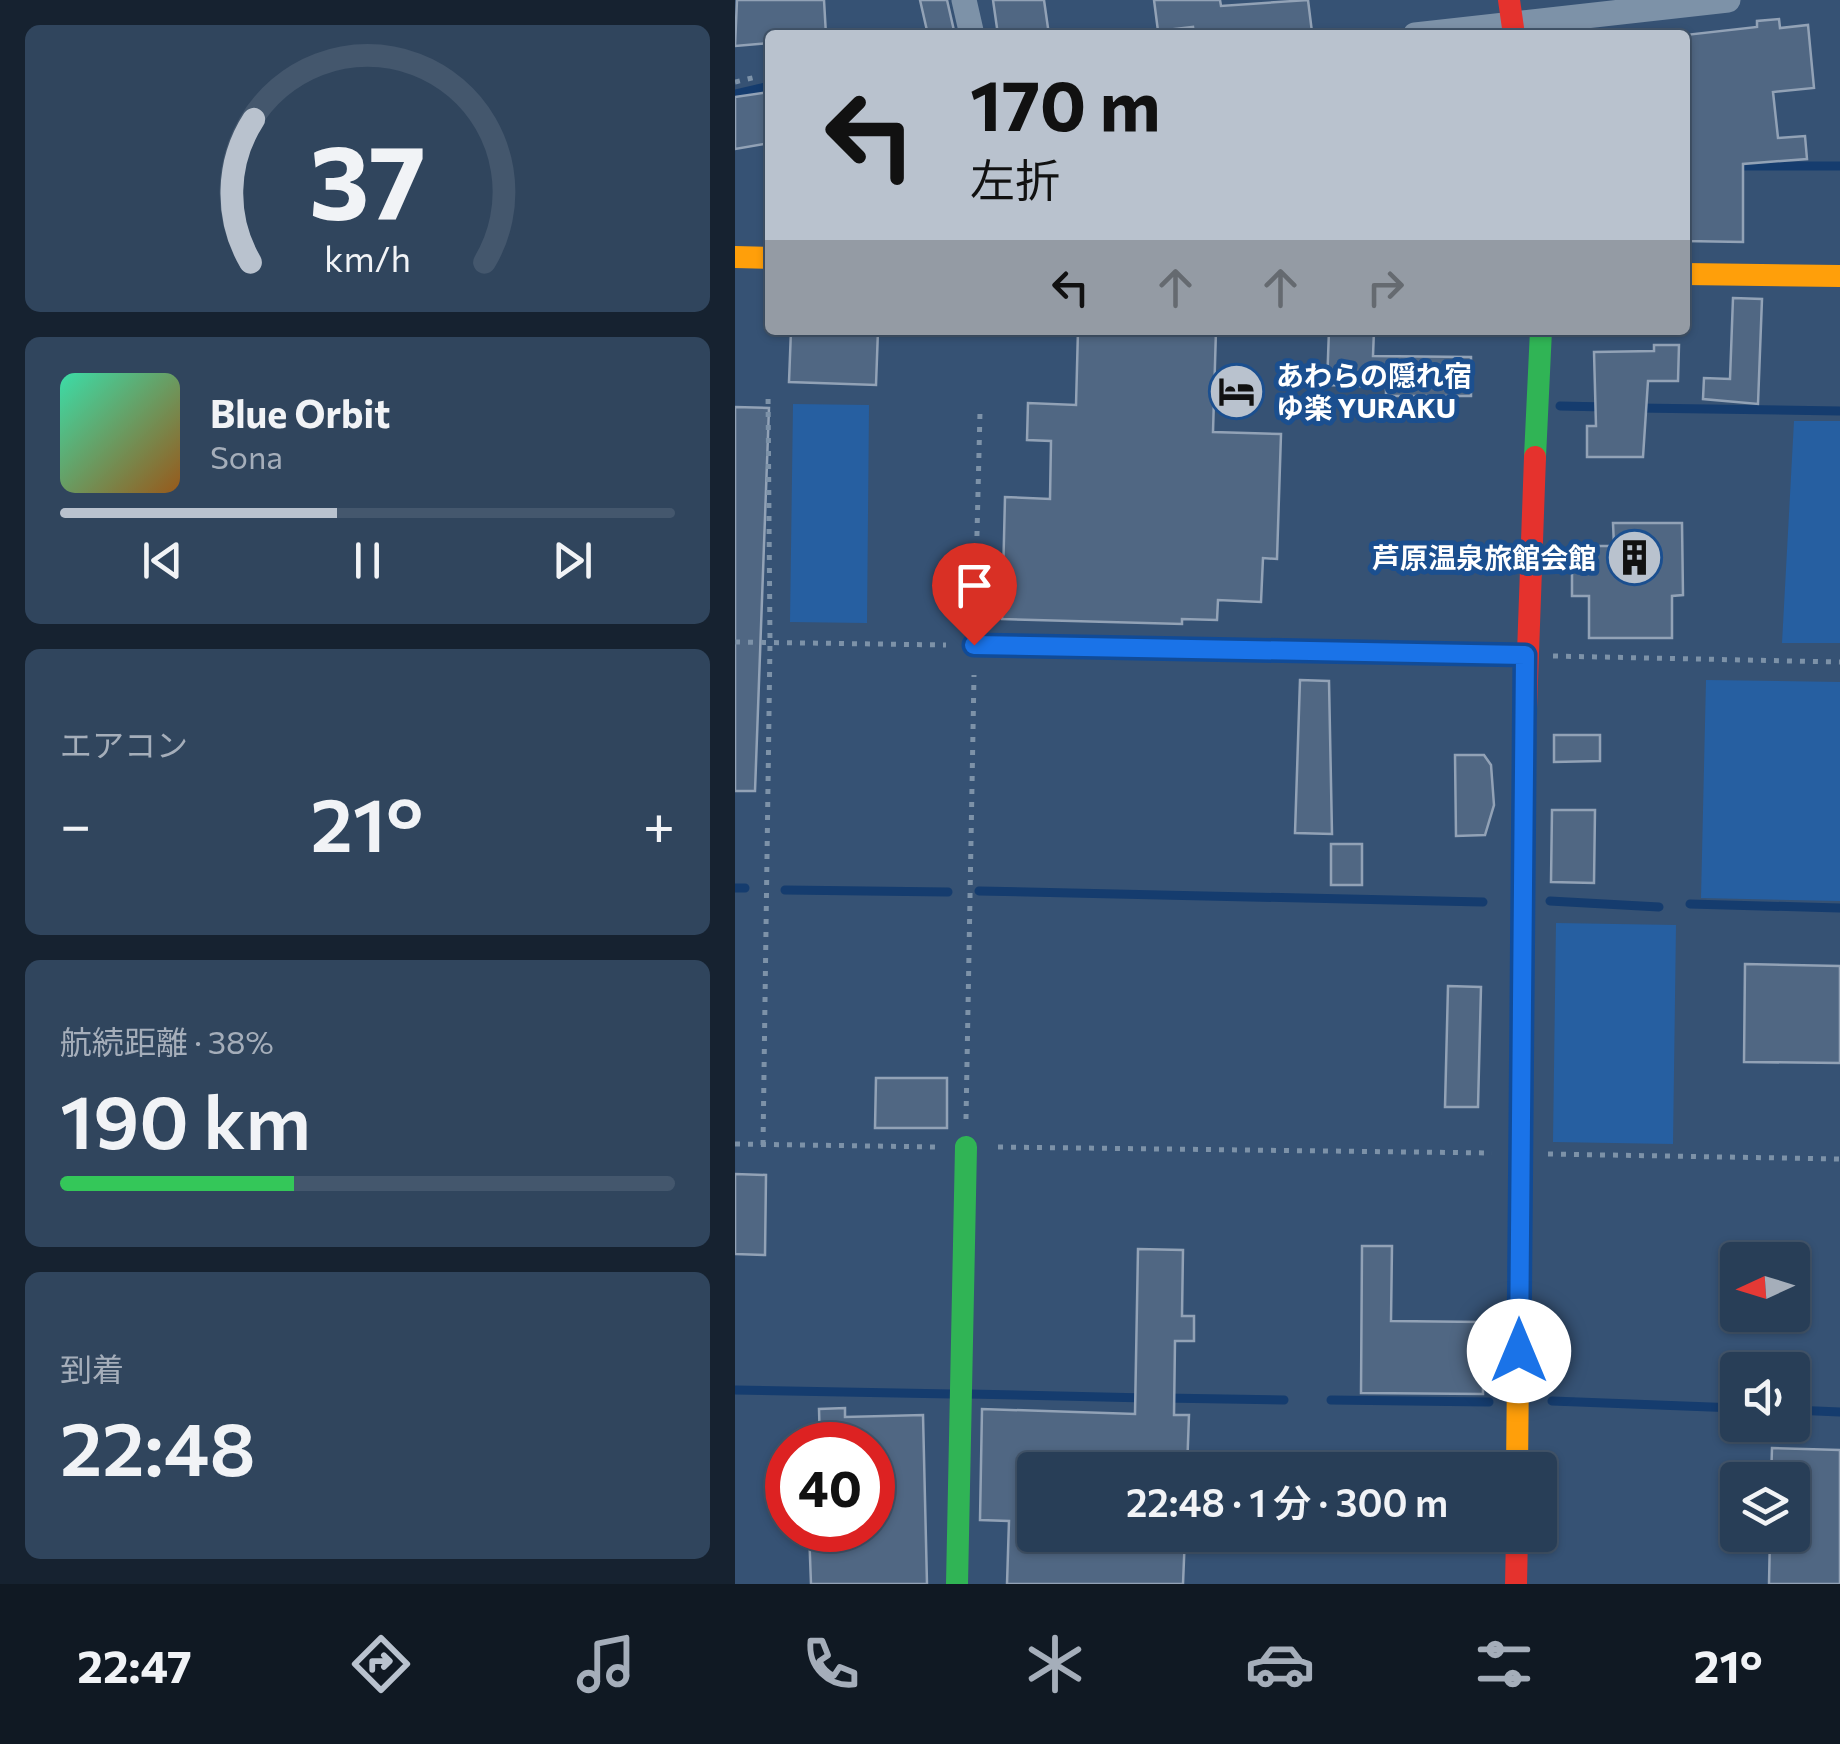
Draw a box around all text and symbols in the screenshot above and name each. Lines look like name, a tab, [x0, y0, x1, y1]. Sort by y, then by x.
text: 170 m	[970, 60, 1161, 145]
icon: left	[805, 70, 935, 200]
text: 37	[309, 114, 426, 241]
text: 左折	[970, 151, 1060, 206]
text: km/h	[324, 236, 411, 279]
icon: left	[1043, 260, 1098, 315]
icon: ahead	[1148, 260, 1203, 315]
icon: ahead	[1253, 260, 1308, 315]
icon: right	[1358, 260, 1413, 315]
place label: あわらの隠れ宿 ゆ楽 YURAKU	[1276, 358, 1472, 424]
hotel icon: あわらの隠れ宿 ゆ楽 YURAKU	[1207, 361, 1267, 421]
text: Blue Orbit	[210, 389, 390, 436]
text: Sona	[210, 436, 283, 476]
building icon: 芦原温泉旅館会館	[1605, 527, 1665, 587]
icon: previous	[135, 533, 190, 588]
icon: pause	[340, 533, 395, 588]
icon: next	[545, 533, 600, 588]
place label: 芦原温泉旅館会館	[1372, 540, 1596, 574]
pin	[932, 543, 1017, 646]
icon: arrive	[947, 558, 1002, 613]
text: エアコン	[60, 724, 188, 764]
text: 21°	[310, 776, 423, 867]
text: −	[60, 789, 91, 856]
text: +	[643, 789, 675, 856]
text: 航続距離 · 38%	[60, 1021, 274, 1061]
text: 190 km	[60, 1073, 311, 1164]
north arrow	[1720, 1242, 1810, 1332]
map controls	[1720, 1242, 1810, 1552]
position arrow	[1467, 1299, 1571, 1403]
text: 到着	[60, 1348, 124, 1388]
button: sound	[1720, 1352, 1810, 1442]
text: 22:48	[60, 1400, 256, 1491]
speed limit sign: 40	[765, 1422, 895, 1552]
button: layers	[1720, 1462, 1810, 1552]
text: 22:48 · 1 分 · 300 m	[1126, 1478, 1448, 1525]
icon: directions	[346, 1629, 416, 1699]
icon: music	[571, 1629, 641, 1699]
icon: phone	[796, 1629, 866, 1699]
icon: climate	[1020, 1629, 1090, 1699]
icon: car	[1245, 1629, 1315, 1699]
icon: filters	[1469, 1629, 1539, 1699]
text: 22:47	[77, 1637, 192, 1692]
text: 21°	[1694, 1637, 1763, 1692]

